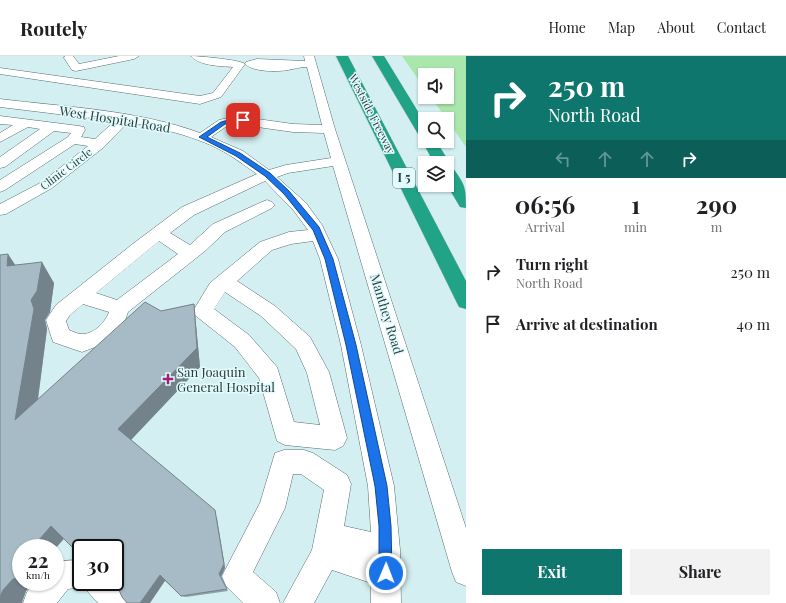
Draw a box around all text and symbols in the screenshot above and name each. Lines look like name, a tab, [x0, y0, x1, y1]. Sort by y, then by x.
text: Routely	[20, 15, 87, 41]
text: Home	[548, 18, 586, 37]
text: Map	[608, 18, 635, 37]
text: About	[657, 18, 695, 37]
text: Contact	[717, 18, 766, 37]
text: 250 m	[548, 67, 625, 104]
map controls	[418, 68, 454, 192]
button: sound	[418, 68, 454, 104]
street label: Westside Freeway	[345, 70, 399, 157]
icon: right	[482, 72, 534, 124]
street label: West Hospital Road	[57, 101, 172, 136]
pin	[226, 103, 260, 137]
text: North Road	[548, 103, 641, 127]
icon: arrive	[232, 109, 254, 131]
button: search	[418, 112, 454, 148]
street label: Clinic Circle	[37, 144, 95, 193]
icon: left	[552, 148, 574, 170]
icon: ahead	[594, 148, 616, 170]
icon: ahead	[636, 148, 658, 170]
icon: right	[678, 148, 700, 170]
button: layers	[418, 156, 454, 192]
road number: I 5	[393, 168, 415, 188]
text: 06:56	[515, 188, 575, 220]
text: 1	[631, 188, 640, 220]
text: 290	[696, 188, 737, 220]
text: Arrival	[525, 218, 565, 235]
text: min	[624, 218, 647, 235]
text: m	[711, 218, 722, 235]
text: Turn right	[516, 254, 589, 274]
icon: right	[482, 261, 504, 283]
text: 250 m	[731, 262, 770, 282]
street label: Manthey Road	[367, 272, 408, 357]
text: North Road	[516, 274, 583, 291]
icon: arrive	[482, 313, 504, 335]
text: Arrive at destination	[516, 314, 658, 334]
text: 40 m	[737, 314, 770, 334]
place label: San Joaquin General Hospital	[177, 363, 275, 395]
marker: San Joaquin General Hospital	[162, 373, 174, 385]
speed limit sign: 30	[72, 539, 124, 591]
text: 22	[28, 546, 48, 573]
button: Exit	[482, 549, 622, 595]
button: Share	[630, 549, 770, 595]
position arrow	[365, 552, 407, 594]
text: km/h	[26, 568, 50, 582]

